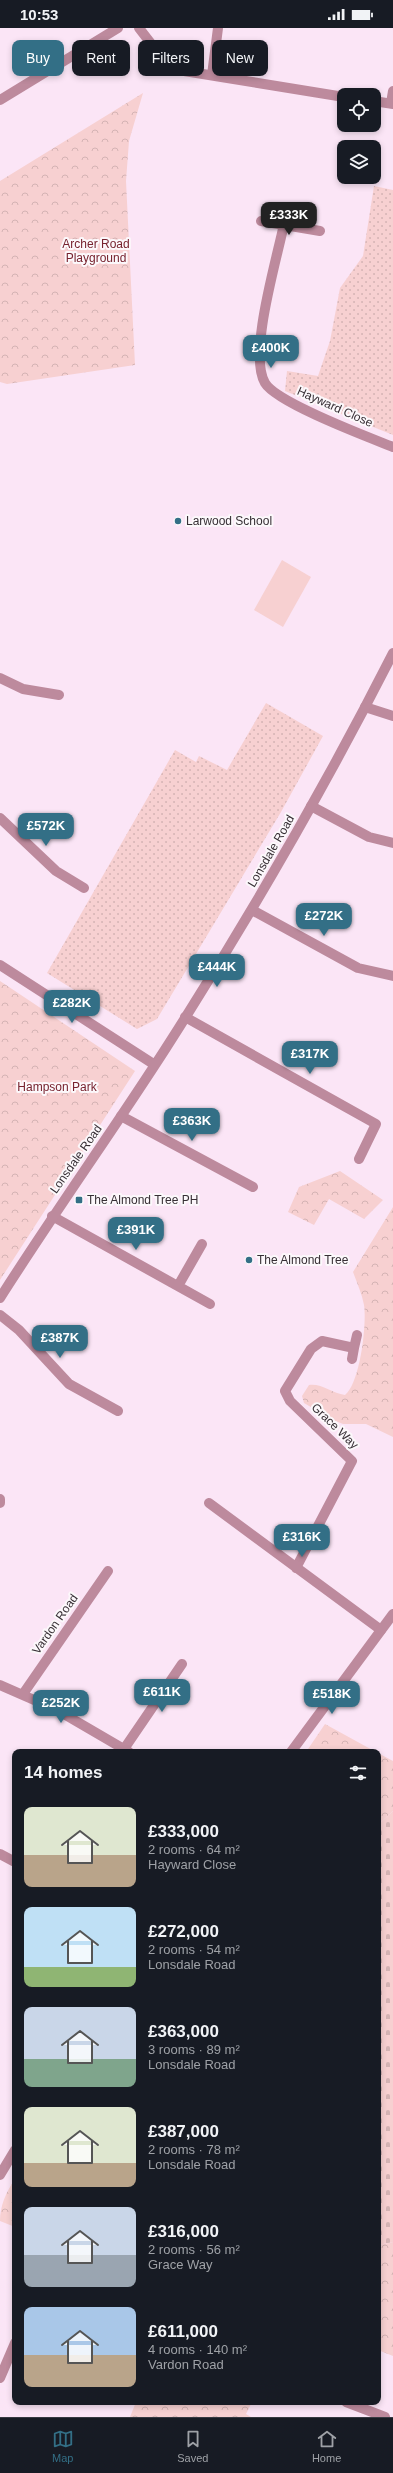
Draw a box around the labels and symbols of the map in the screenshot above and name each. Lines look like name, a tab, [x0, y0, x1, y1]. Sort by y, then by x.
pin: £333K	[261, 202, 317, 236]
park label: Archer Road Playground	[62, 237, 130, 265]
pin: £400K	[243, 335, 299, 369]
street label: Hayward Close	[295, 384, 375, 430]
place label: Larwood School	[186, 514, 272, 528]
marker: Larwood School	[173, 516, 183, 526]
pin: £572K	[18, 813, 74, 847]
street label: Lonsdale Road	[245, 813, 297, 889]
pin: £272K	[296, 903, 352, 937]
pin: £444K	[189, 954, 245, 988]
pin: £282K	[44, 990, 100, 1024]
pin: £317K	[282, 1041, 338, 1075]
park label: Hampson Park	[17, 1080, 98, 1094]
pin: £363K	[164, 1108, 220, 1142]
street label: Lonsdale Road	[47, 1122, 105, 1196]
place label: The Almond Tree PH	[87, 1193, 198, 1207]
marker: The Almond Tree PH	[74, 1195, 84, 1205]
pin: £391K	[108, 1217, 164, 1251]
place label: The Almond Tree	[257, 1253, 349, 1267]
marker: The Almond Tree	[244, 1255, 254, 1265]
pin: £387K	[32, 1325, 88, 1359]
street label: Grace Way	[309, 1400, 361, 1452]
pin: £316K	[274, 1524, 330, 1558]
street label: Vardon Road	[29, 1591, 81, 1657]
pin: £611K	[134, 1679, 190, 1713]
pin: £518K	[304, 1681, 360, 1715]
pin: £252K	[33, 1690, 89, 1724]

